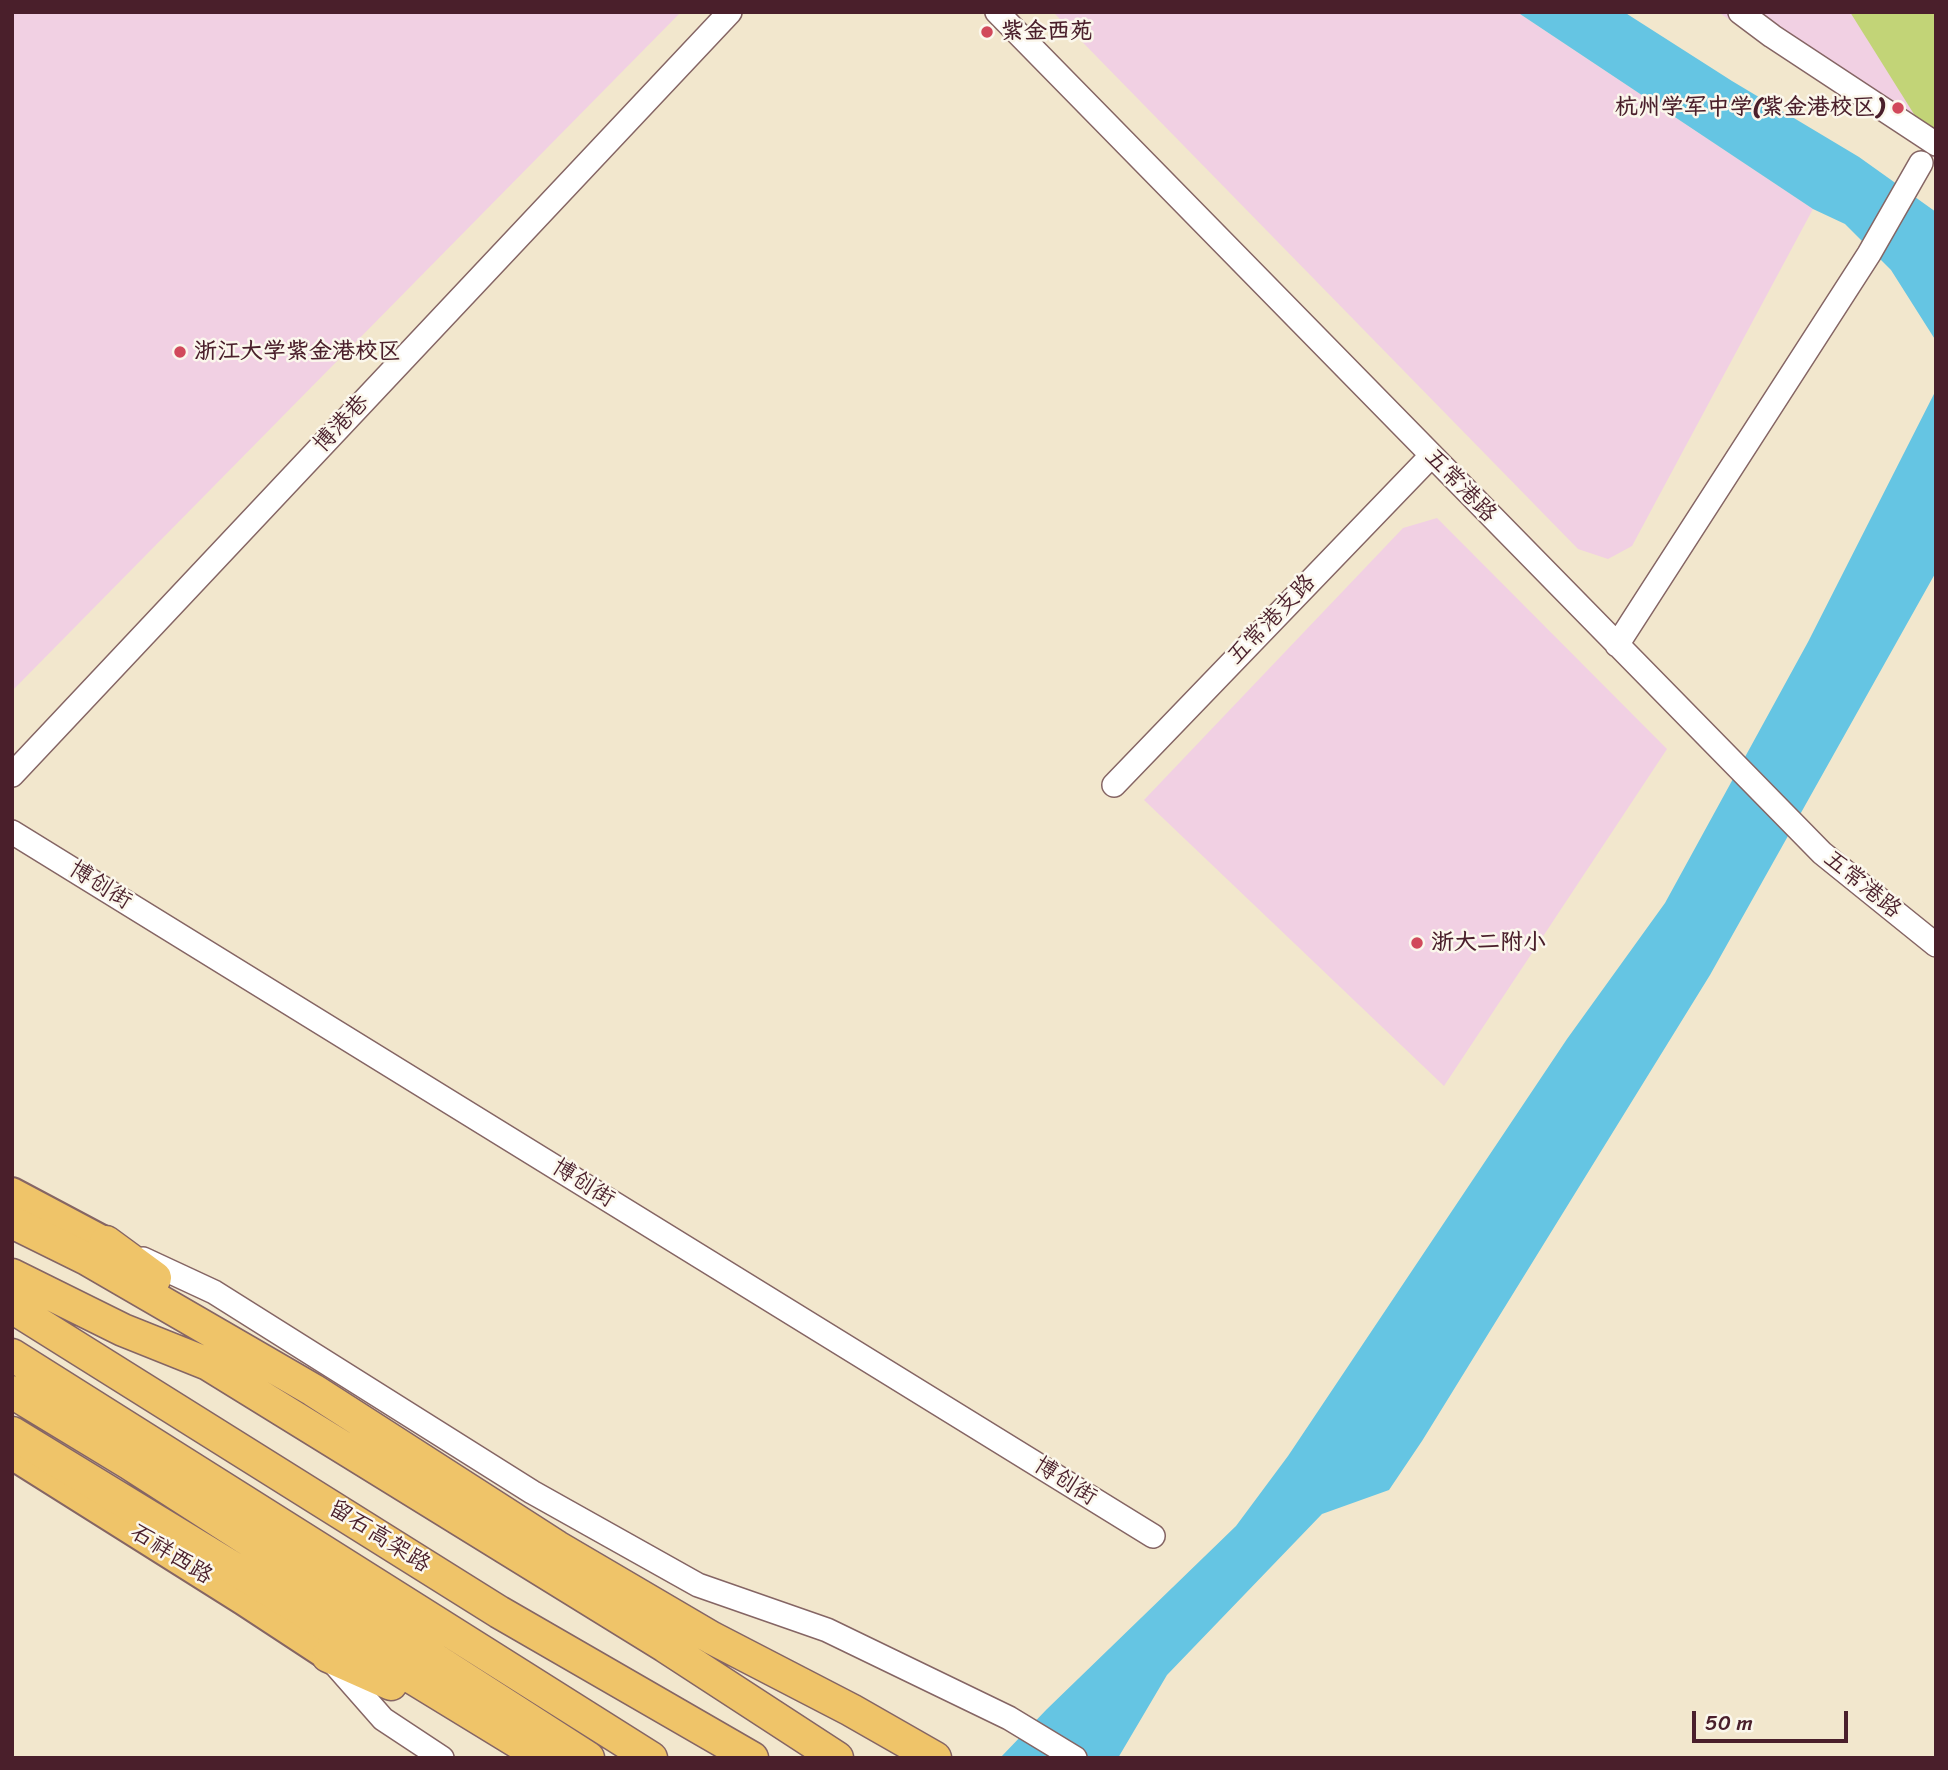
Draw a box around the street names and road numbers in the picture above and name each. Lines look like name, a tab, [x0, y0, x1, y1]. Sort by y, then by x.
street label: 博港巷	[308, 389, 376, 459]
street label: 五常港路	[1418, 443, 1502, 529]
street label: 五常港支路	[1222, 569, 1322, 671]
street label: 五常港路	[1818, 845, 1906, 925]
street label: 博创街	[63, 856, 137, 916]
street label: 博创街	[546, 1154, 620, 1214]
street label: 博创街	[1028, 1452, 1102, 1512]
street label: 留石高架路	[323, 1495, 435, 1579]
street label: 石祥西路	[125, 1519, 217, 1591]

